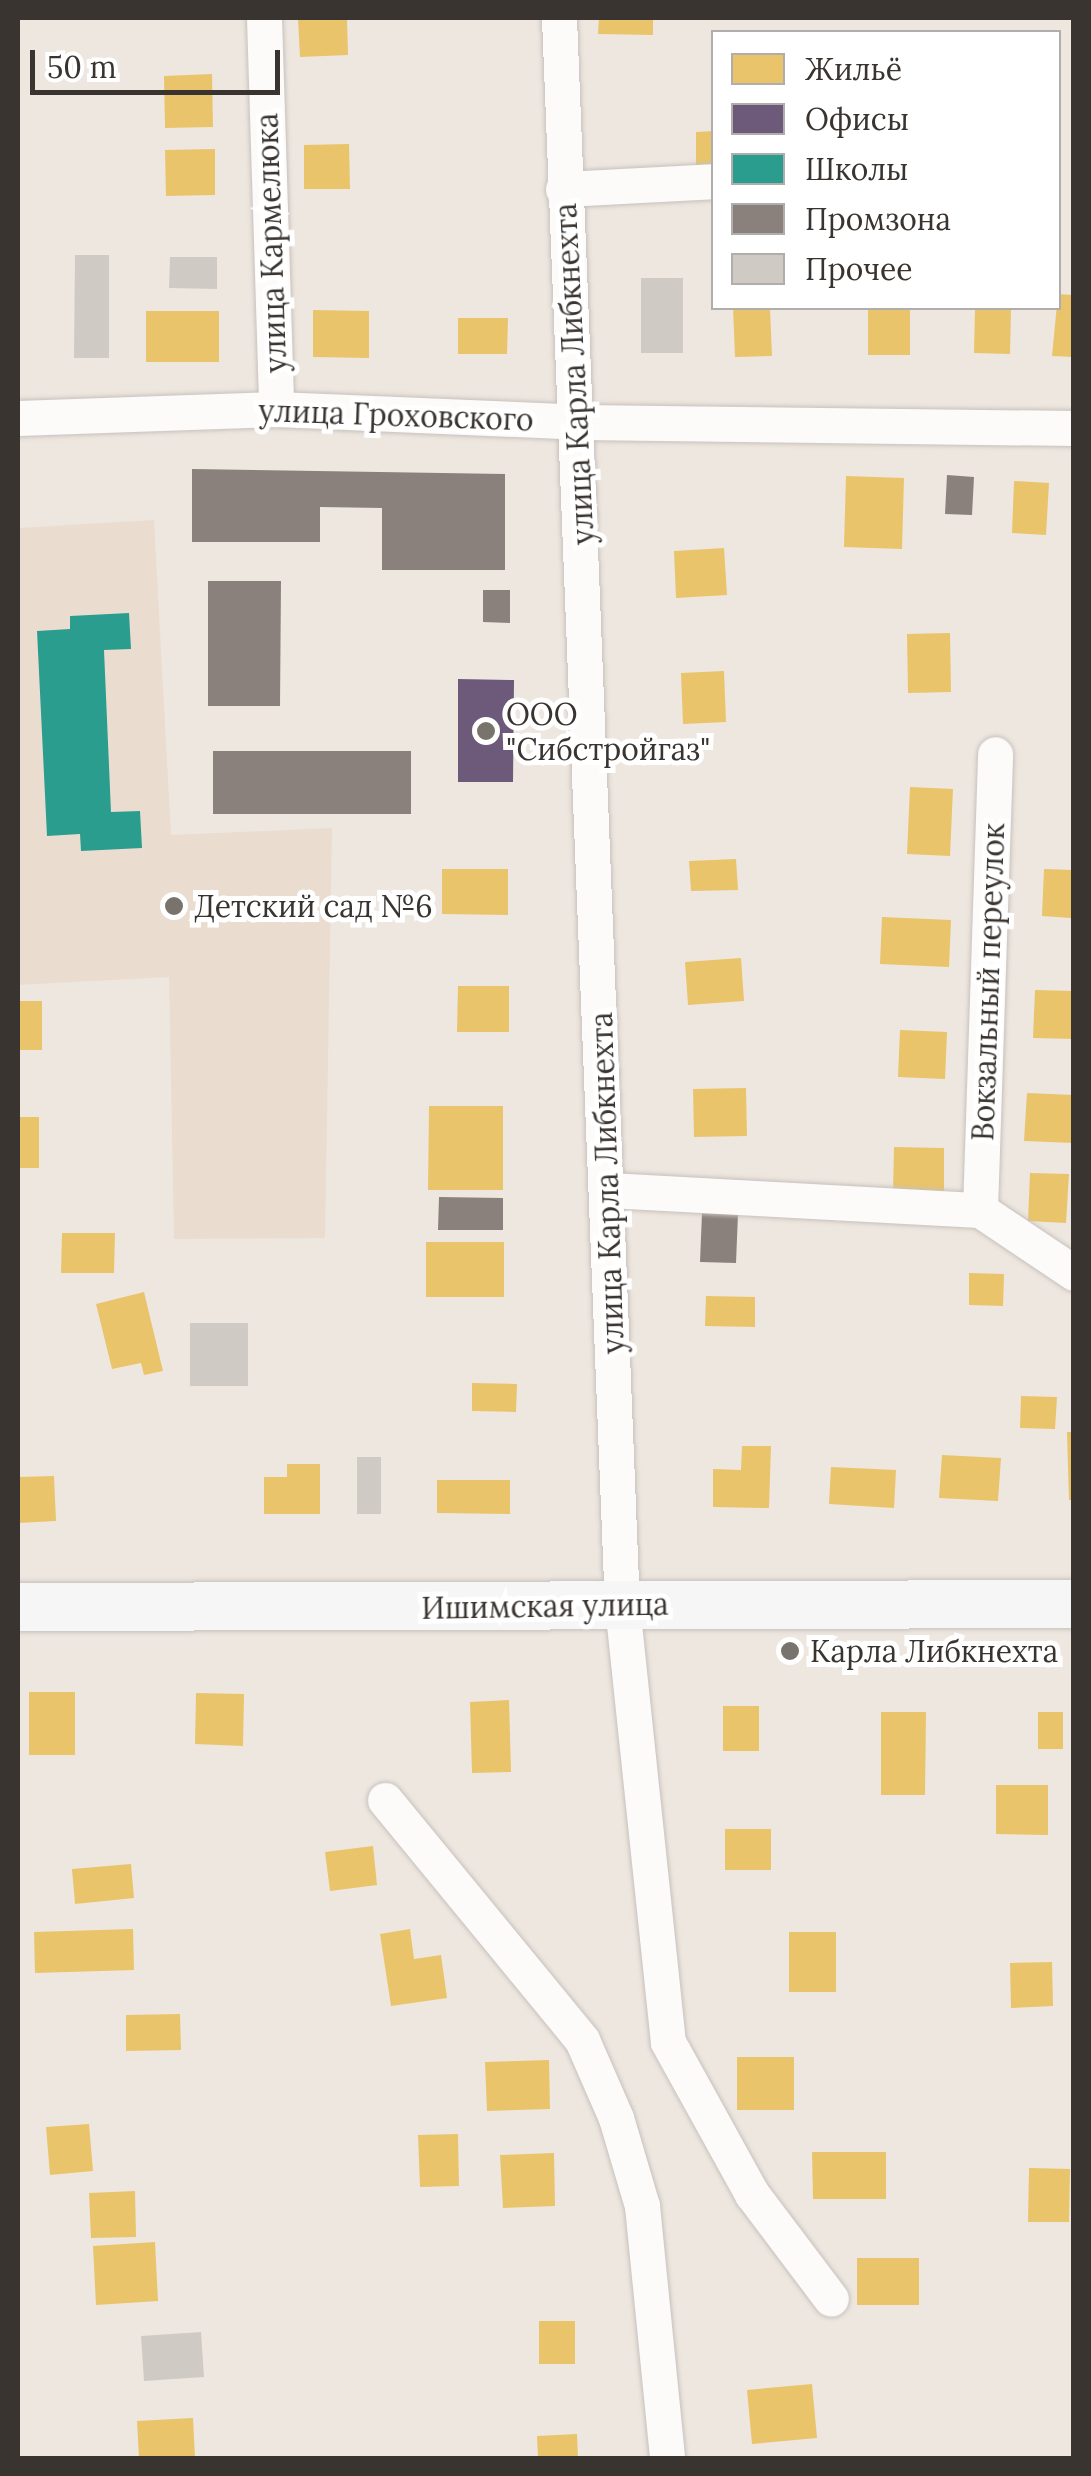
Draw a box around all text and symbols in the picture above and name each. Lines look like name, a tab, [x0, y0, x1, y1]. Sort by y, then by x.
scale bar	[35, 30, 285, 92]
legend	[711, 30, 1061, 310]
text: 50 m	[47, 48, 117, 86]
text: Жильё	[805, 50, 902, 88]
text: Офисы	[805, 100, 909, 138]
street label: улица Кармелюка	[248, 112, 294, 374]
text: Школы	[805, 150, 908, 188]
text: Промзона	[805, 200, 951, 238]
street label: улица Карла Либкнехта	[547, 202, 601, 546]
text: Прочее	[805, 250, 912, 288]
street label: улица Гроховского	[258, 392, 534, 438]
place label: ООО "Сибстройгаз"	[506, 696, 710, 766]
marker: ООО "Сибстройгаз"	[475, 720, 497, 742]
street label: Вокзальный переулок	[964, 822, 1012, 1142]
place label: Детский сад №6	[194, 888, 432, 924]
marker: Детский сад №6	[163, 895, 185, 917]
street label: улица Карла Либкнехта	[583, 1011, 631, 1355]
street label: Ишимская улица	[421, 1586, 669, 1626]
place label: Карла Либкнехта	[810, 1633, 1058, 1669]
marker: Карла Либкнехта	[779, 1640, 801, 1662]

